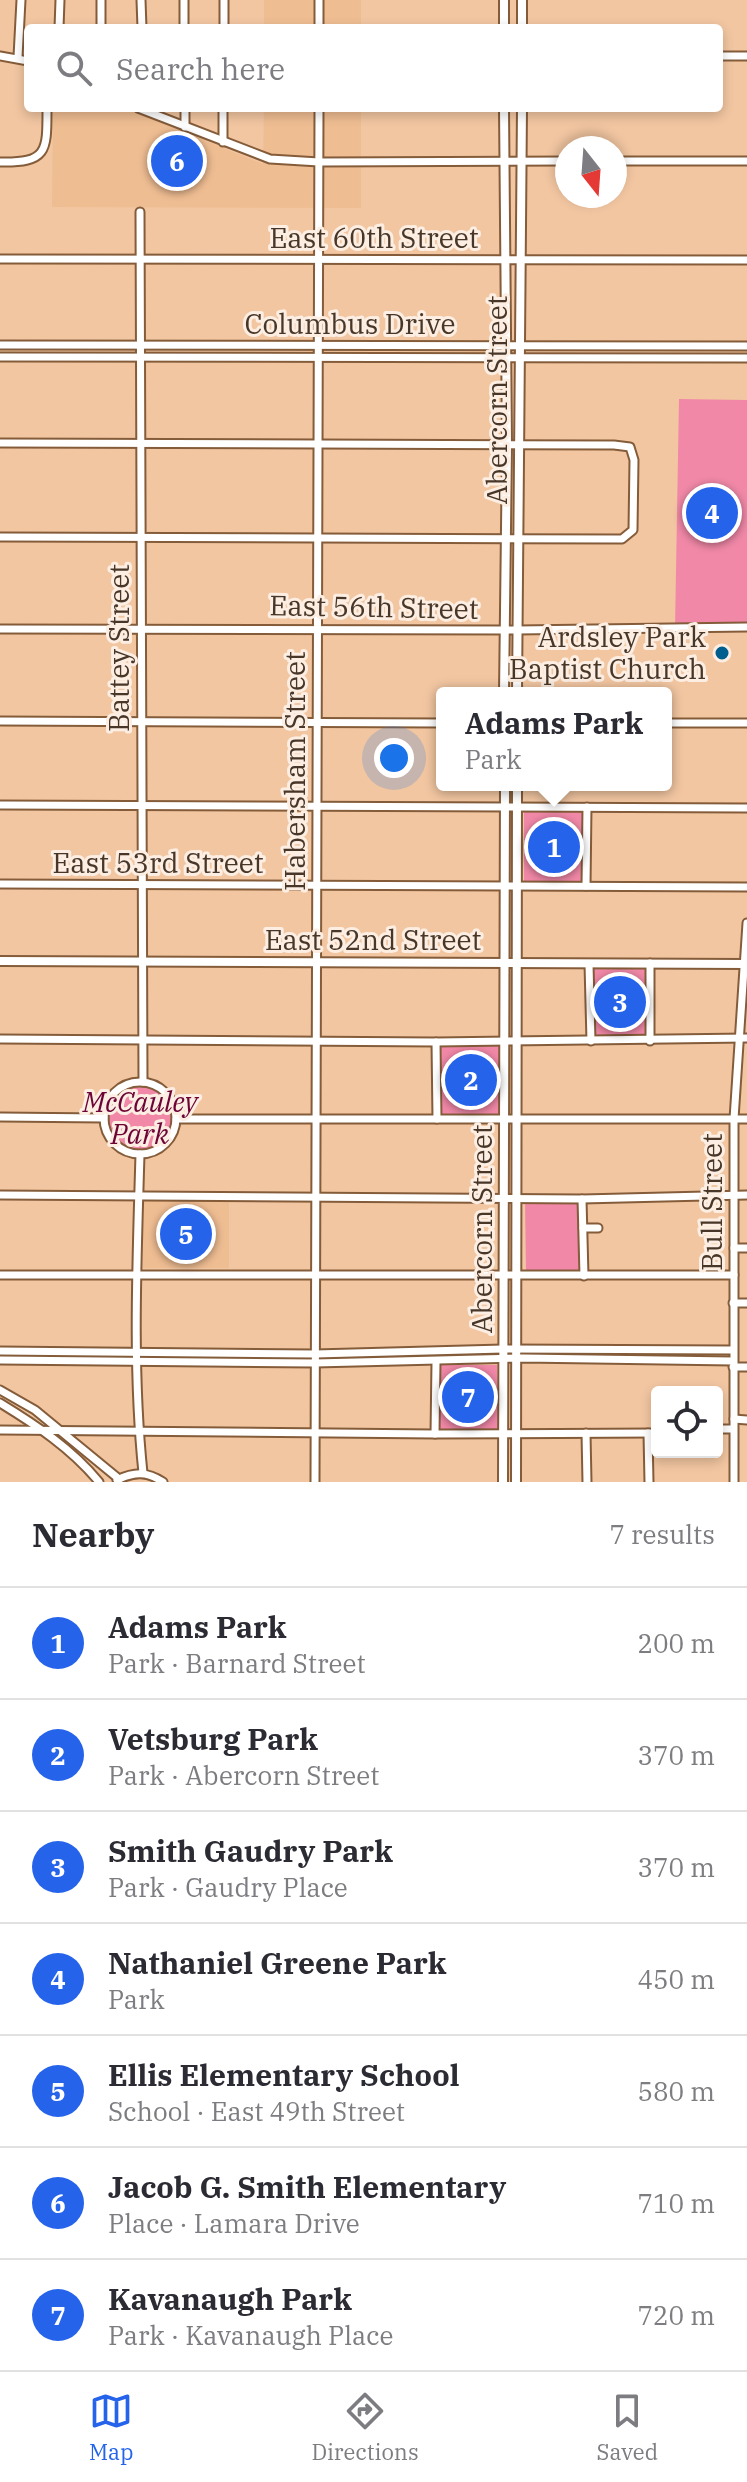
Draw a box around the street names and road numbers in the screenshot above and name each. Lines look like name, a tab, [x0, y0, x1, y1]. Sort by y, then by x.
street label: East 60th Street	[269, 219, 479, 256]
street label: Abercorn Street	[478, 295, 515, 505]
street label: Columbus Drive	[244, 305, 456, 342]
street label: Battey Street	[100, 564, 137, 732]
street label: East 56th Street	[269, 586, 479, 627]
street label: Habersham Street	[276, 651, 313, 891]
street label: East 53rd Street	[52, 844, 264, 881]
street label: East 52nd Street	[265, 921, 481, 958]
street label: Abercorn Street	[463, 1124, 500, 1334]
street label: Bull Street	[693, 1133, 730, 1271]

